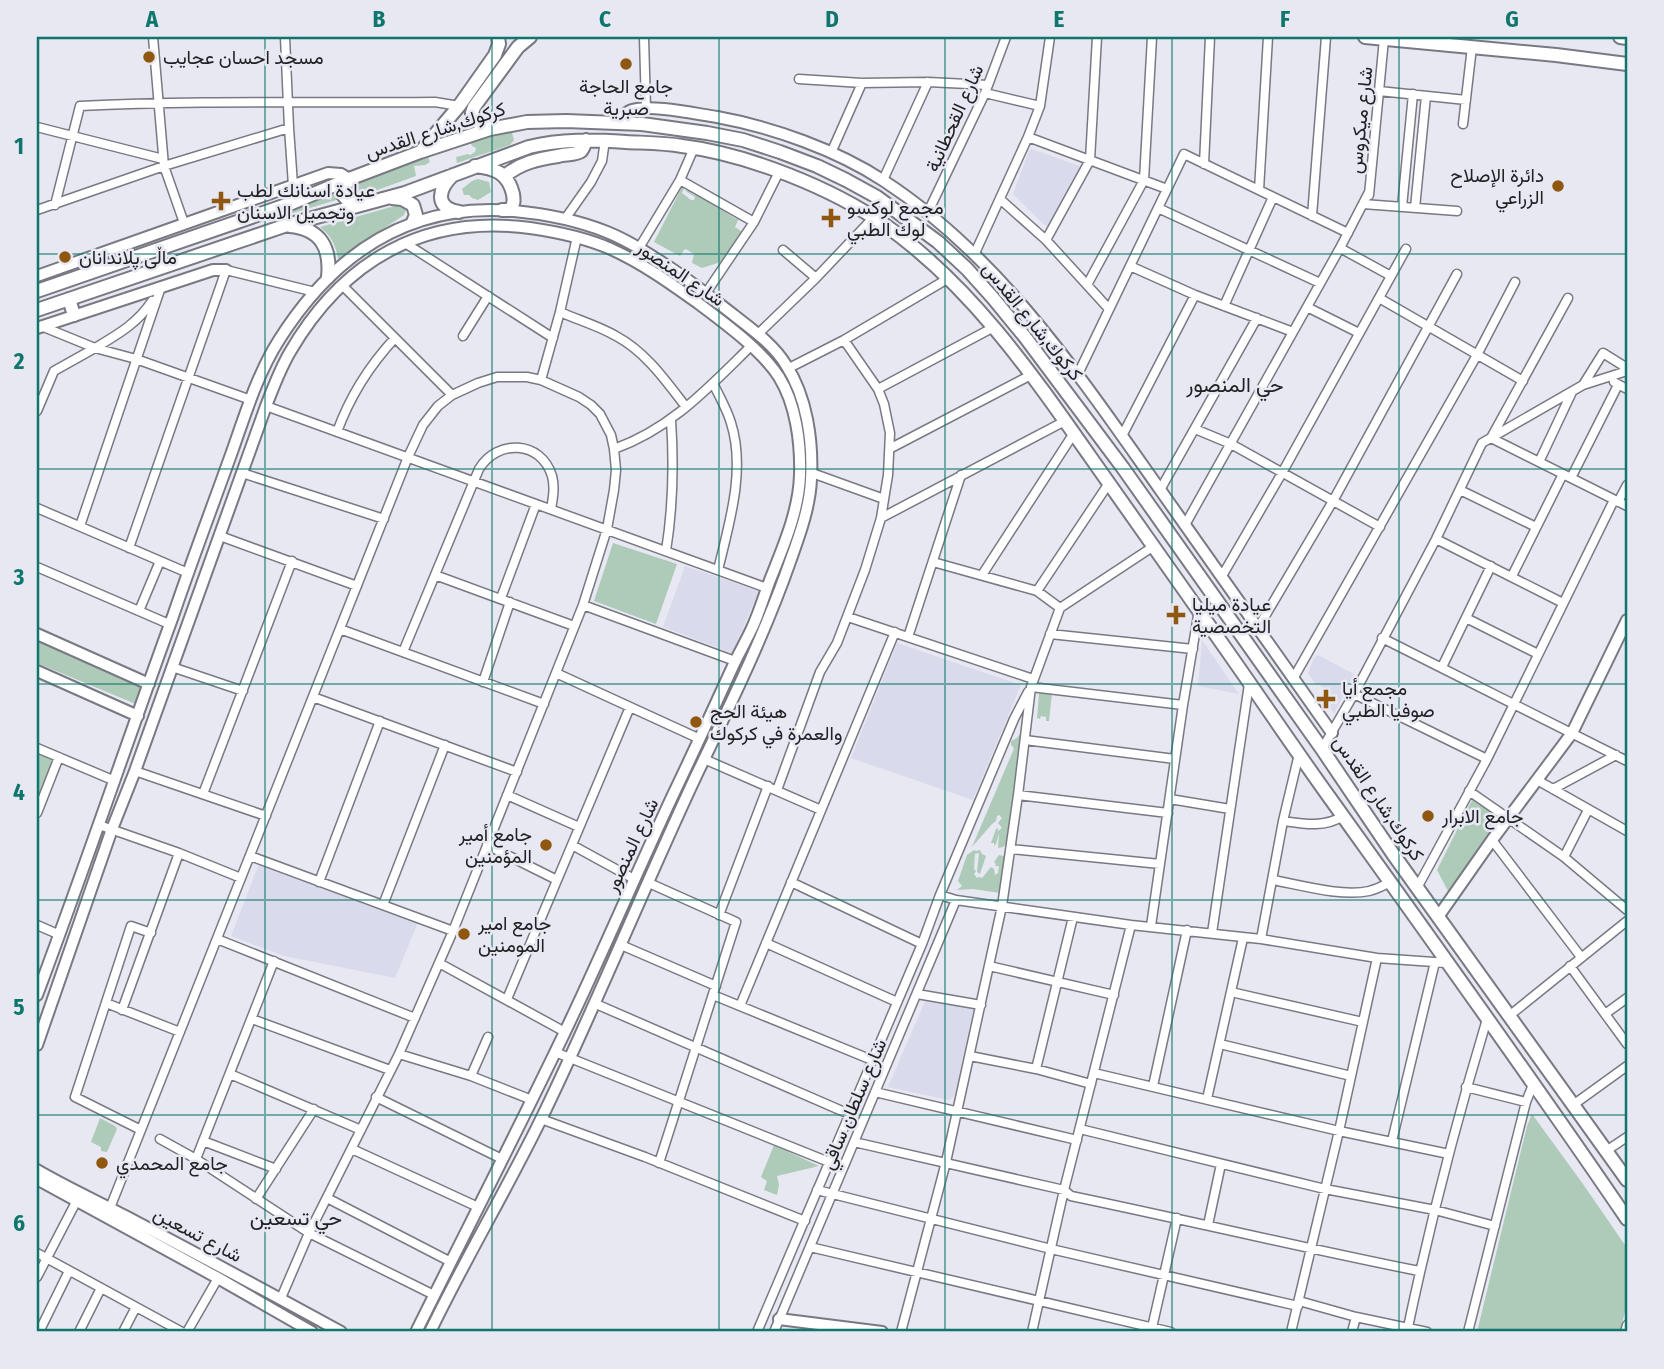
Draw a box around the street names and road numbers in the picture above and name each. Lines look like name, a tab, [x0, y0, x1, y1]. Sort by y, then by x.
street label: شارع القحطانية	[921, 61, 989, 176]
street label: شارع ميكروس	[1343, 65, 1379, 175]
street label: كركوك,شارع القدس	[362, 97, 509, 165]
street label: شارع المنصور	[631, 235, 729, 312]
street label: كركوك,شارع القدس	[977, 257, 1088, 386]
street label: كركوك,شارع القدس	[1327, 731, 1429, 866]
street label: شارع المنصور	[599, 795, 664, 897]
street label: شارع سلطان ساقي	[816, 1035, 895, 1175]
street label: شارع تسعين	[149, 1202, 246, 1268]

